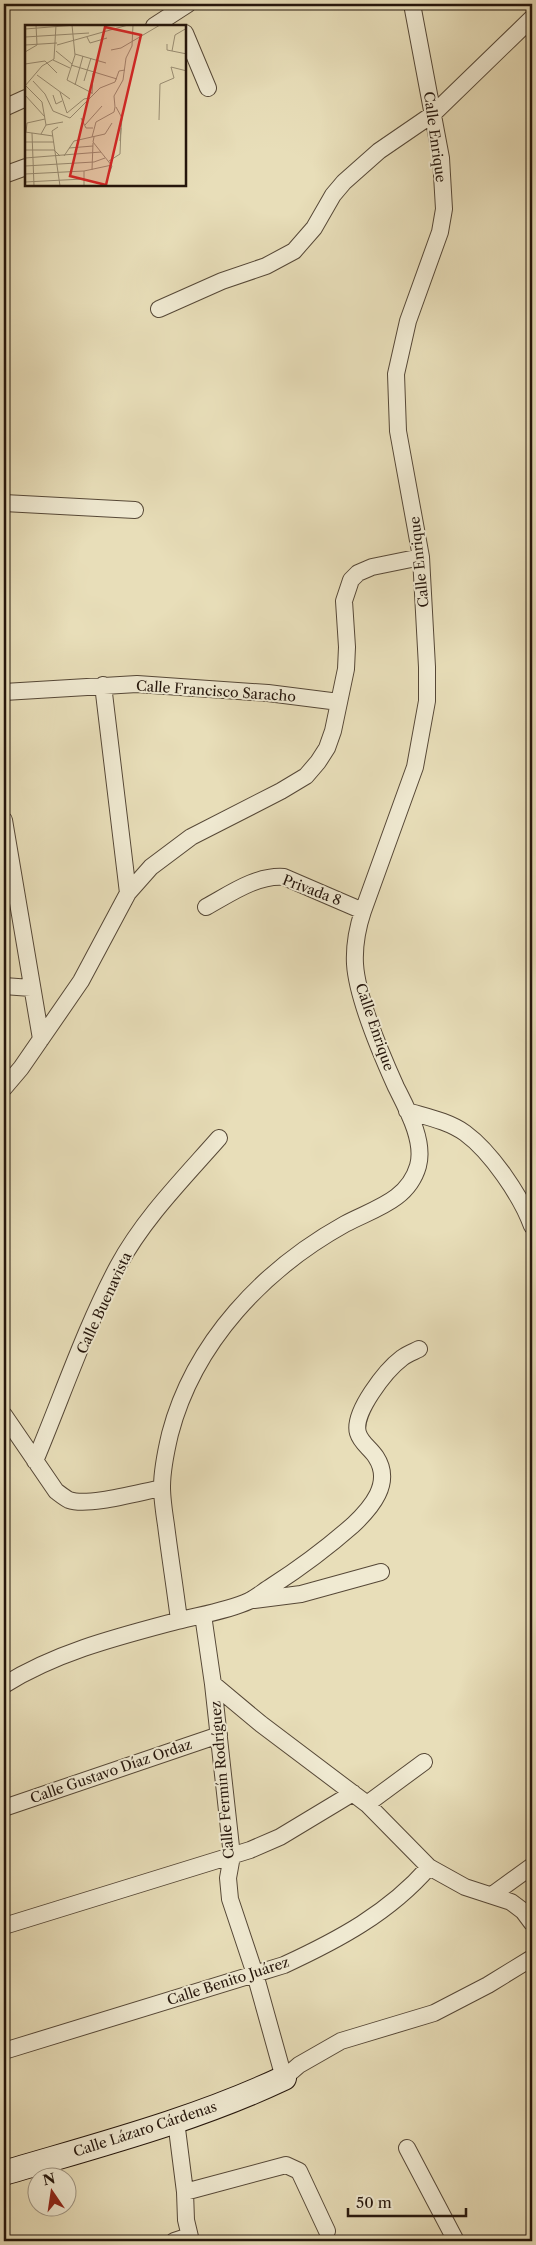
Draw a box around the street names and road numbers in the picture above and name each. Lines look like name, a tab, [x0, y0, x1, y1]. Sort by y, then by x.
street label: Calle Enrique	[420, 90, 450, 184]
street label: Calle Enrique	[405, 515, 433, 608]
street label: Calle Francisco Saracho	[136, 676, 296, 706]
street label: Privada 8	[280, 871, 344, 909]
street label: Calle Enrique	[352, 981, 398, 1073]
street label: Calle Buenavista	[73, 1249, 136, 1357]
street label: Calle Fermín Rodríguez	[206, 1700, 238, 1860]
street label: Calle Gustavo Díaz Ordaz	[28, 1735, 194, 1807]
street label: Calle Benito Juárez	[165, 1953, 291, 2009]
street label: Calle Lázaro Cárdenas	[71, 2097, 219, 2161]

